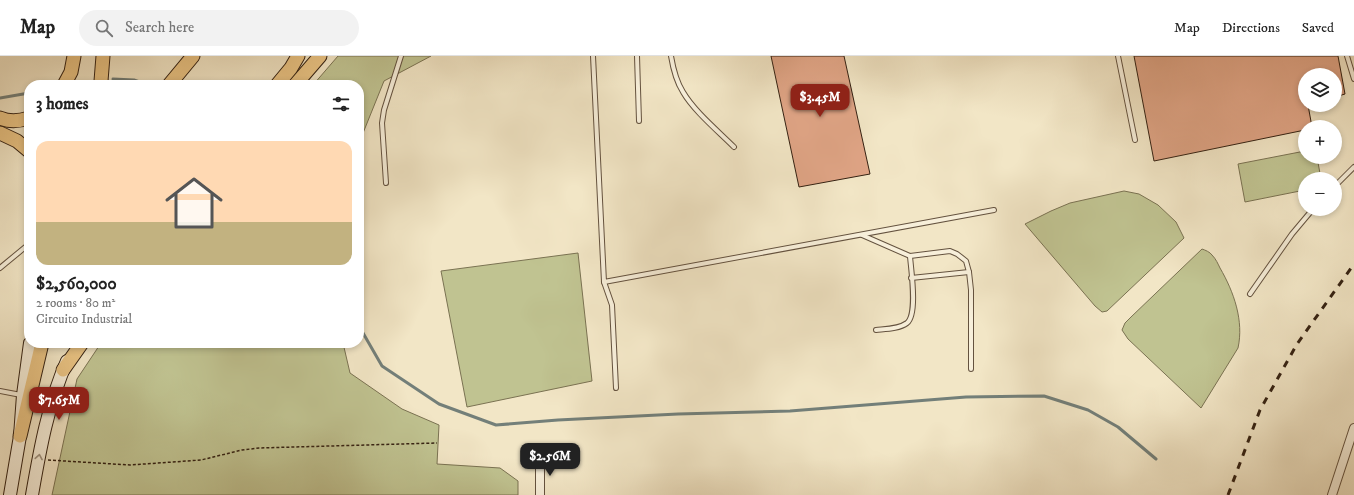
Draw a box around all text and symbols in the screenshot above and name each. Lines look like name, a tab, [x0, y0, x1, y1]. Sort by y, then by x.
search box	[79, 10, 359, 46]
text: Map	[20, 16, 55, 39]
icon: search	[93, 17, 115, 39]
text: Search here	[125, 18, 194, 37]
text: Map	[1174, 19, 1200, 37]
text: Directions	[1222, 19, 1280, 37]
text: Saved	[1302, 19, 1334, 37]
map controls	[1298, 68, 1342, 216]
button: layers	[1298, 68, 1342, 112]
pin: $3.45M	[787, 84, 853, 118]
text: $3.45M	[800, 89, 840, 105]
text: 3 homes	[36, 93, 89, 115]
icon: filters	[330, 93, 352, 115]
button: +	[1298, 120, 1342, 164]
icon: home	[158, 167, 230, 239]
button: −	[1298, 172, 1342, 216]
text: $2,560,000	[36, 273, 117, 295]
text: 2 rooms · 80 m²	[36, 295, 115, 311]
text: Circuito Industrial	[36, 311, 132, 327]
pin: $7.65M	[26, 387, 92, 421]
text: $7.65M	[38, 392, 80, 408]
pin: $2.56M	[517, 443, 583, 477]
text: $2.56M	[529, 448, 571, 464]
one-way arrow	[34, 454, 43, 460]

